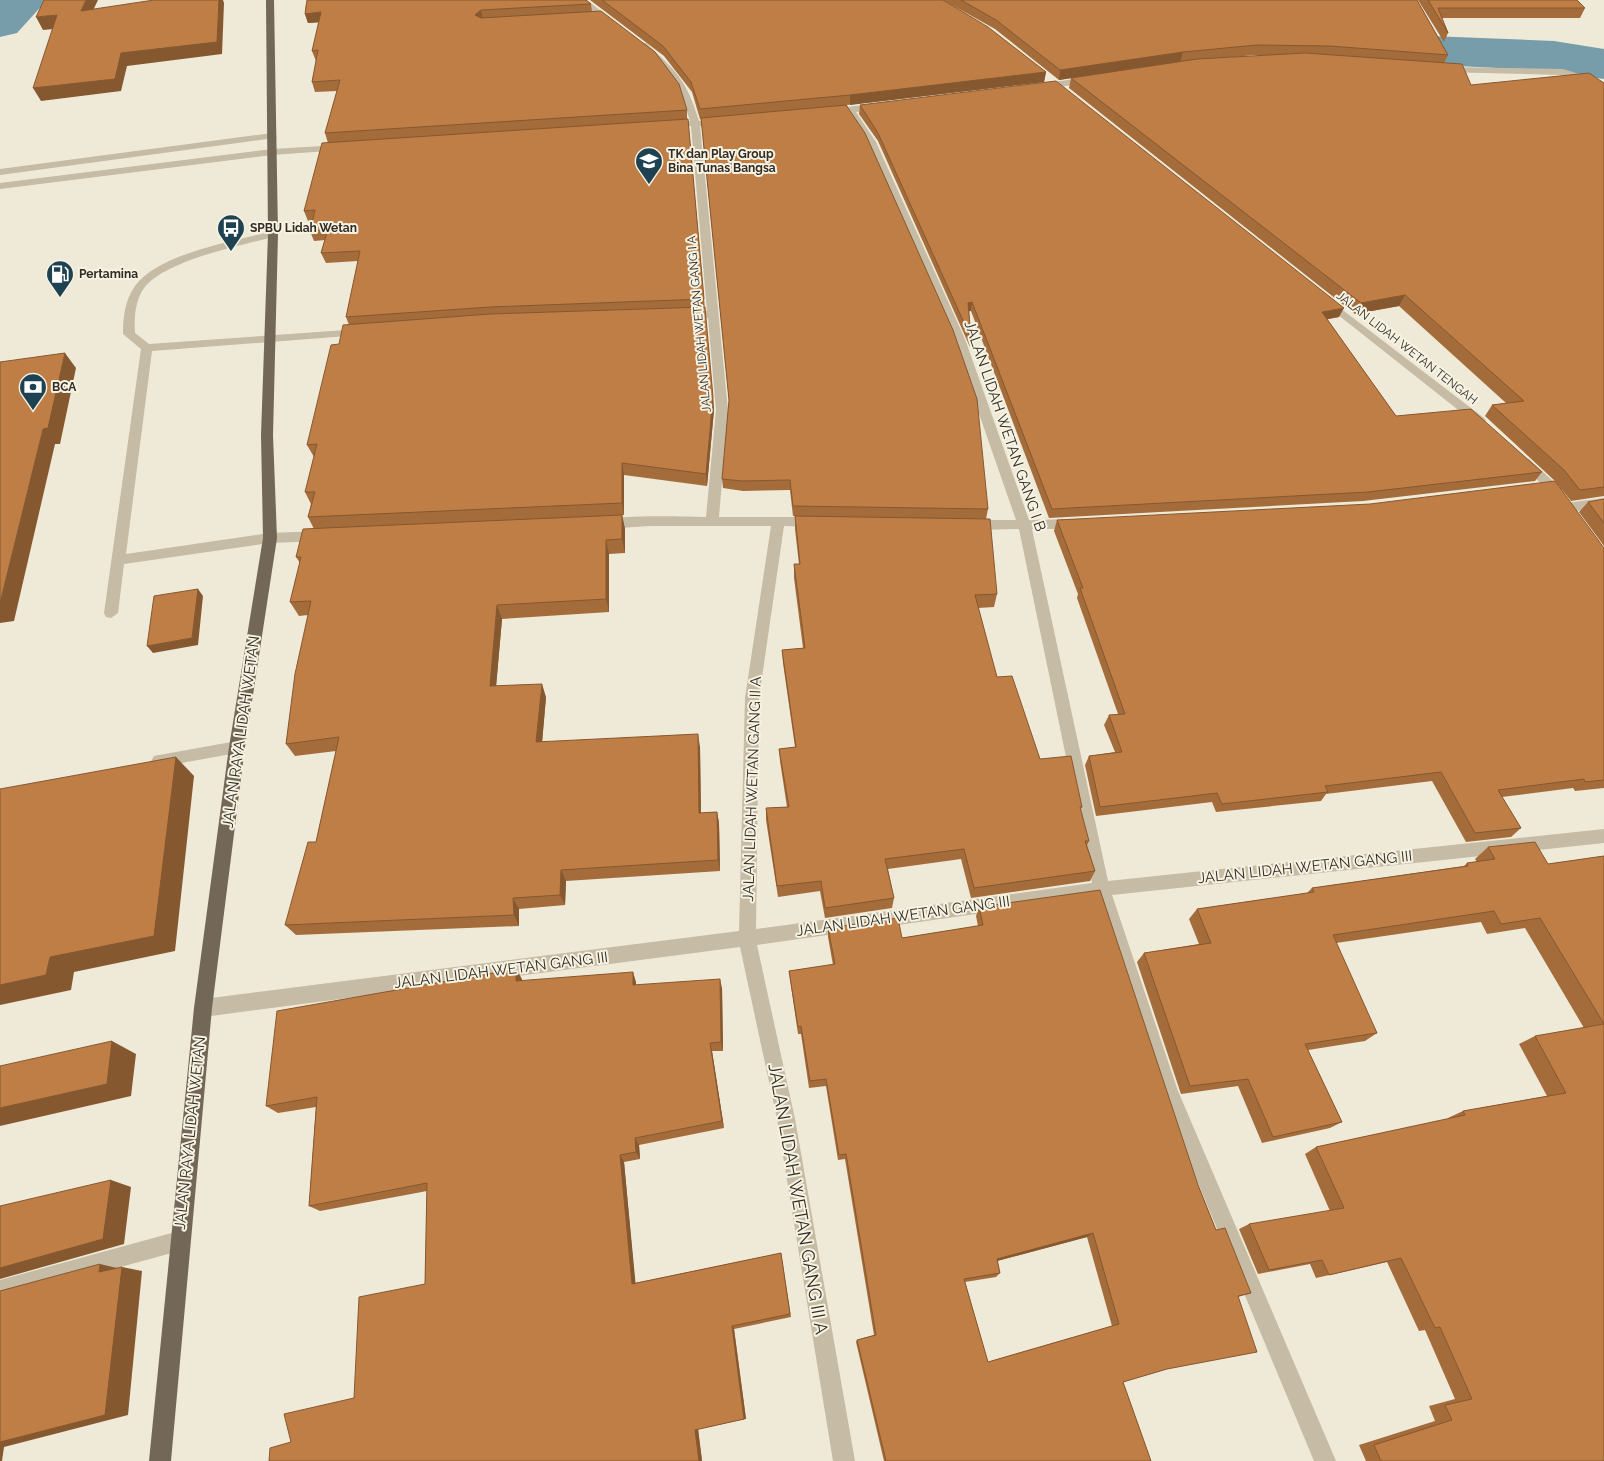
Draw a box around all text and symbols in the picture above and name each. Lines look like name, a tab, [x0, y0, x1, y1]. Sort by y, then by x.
school or university icon: TK dan Play Group Bina Tunas Bangsa	[634, 146, 664, 185]
place label: TK dan Play Group Bina Tunas Bangsa	[668, 147, 776, 175]
bus stop icon: SPBU Lidah Wetan	[216, 213, 246, 252]
place label: SPBU Lidah Wetan	[250, 221, 357, 235]
street label: JALAN LIDAH WETAN GANG I A	[684, 235, 714, 413]
fuel station icon: Pertamina	[45, 259, 75, 298]
place label: Pertamina	[79, 267, 138, 281]
street label: JALAN LIDAH WETAN TENGAH	[1334, 289, 1480, 407]
street label: JALAN LIDAH WETAN GANG I B	[960, 318, 1050, 534]
bank icon: BCA	[18, 372, 48, 411]
place label: BCA	[52, 380, 77, 394]
street label: JALAN RAYA LIDAH WETAN	[219, 635, 263, 829]
street label: JALAN LIDAH WETAN GANG II A	[739, 676, 765, 902]
street label: JALAN LIDAH WETAN GANG III	[1197, 847, 1413, 887]
street label: JALAN LIDAH WETAN GANG III	[795, 892, 1011, 940]
street label: JALAN LIDAH WETAN GANG III	[393, 948, 609, 992]
street label: JALAN RAYA LIDAH WETAN	[171, 1035, 209, 1231]
street label: JALAN LIDAH WETAN GANG III A	[764, 1062, 833, 1336]

